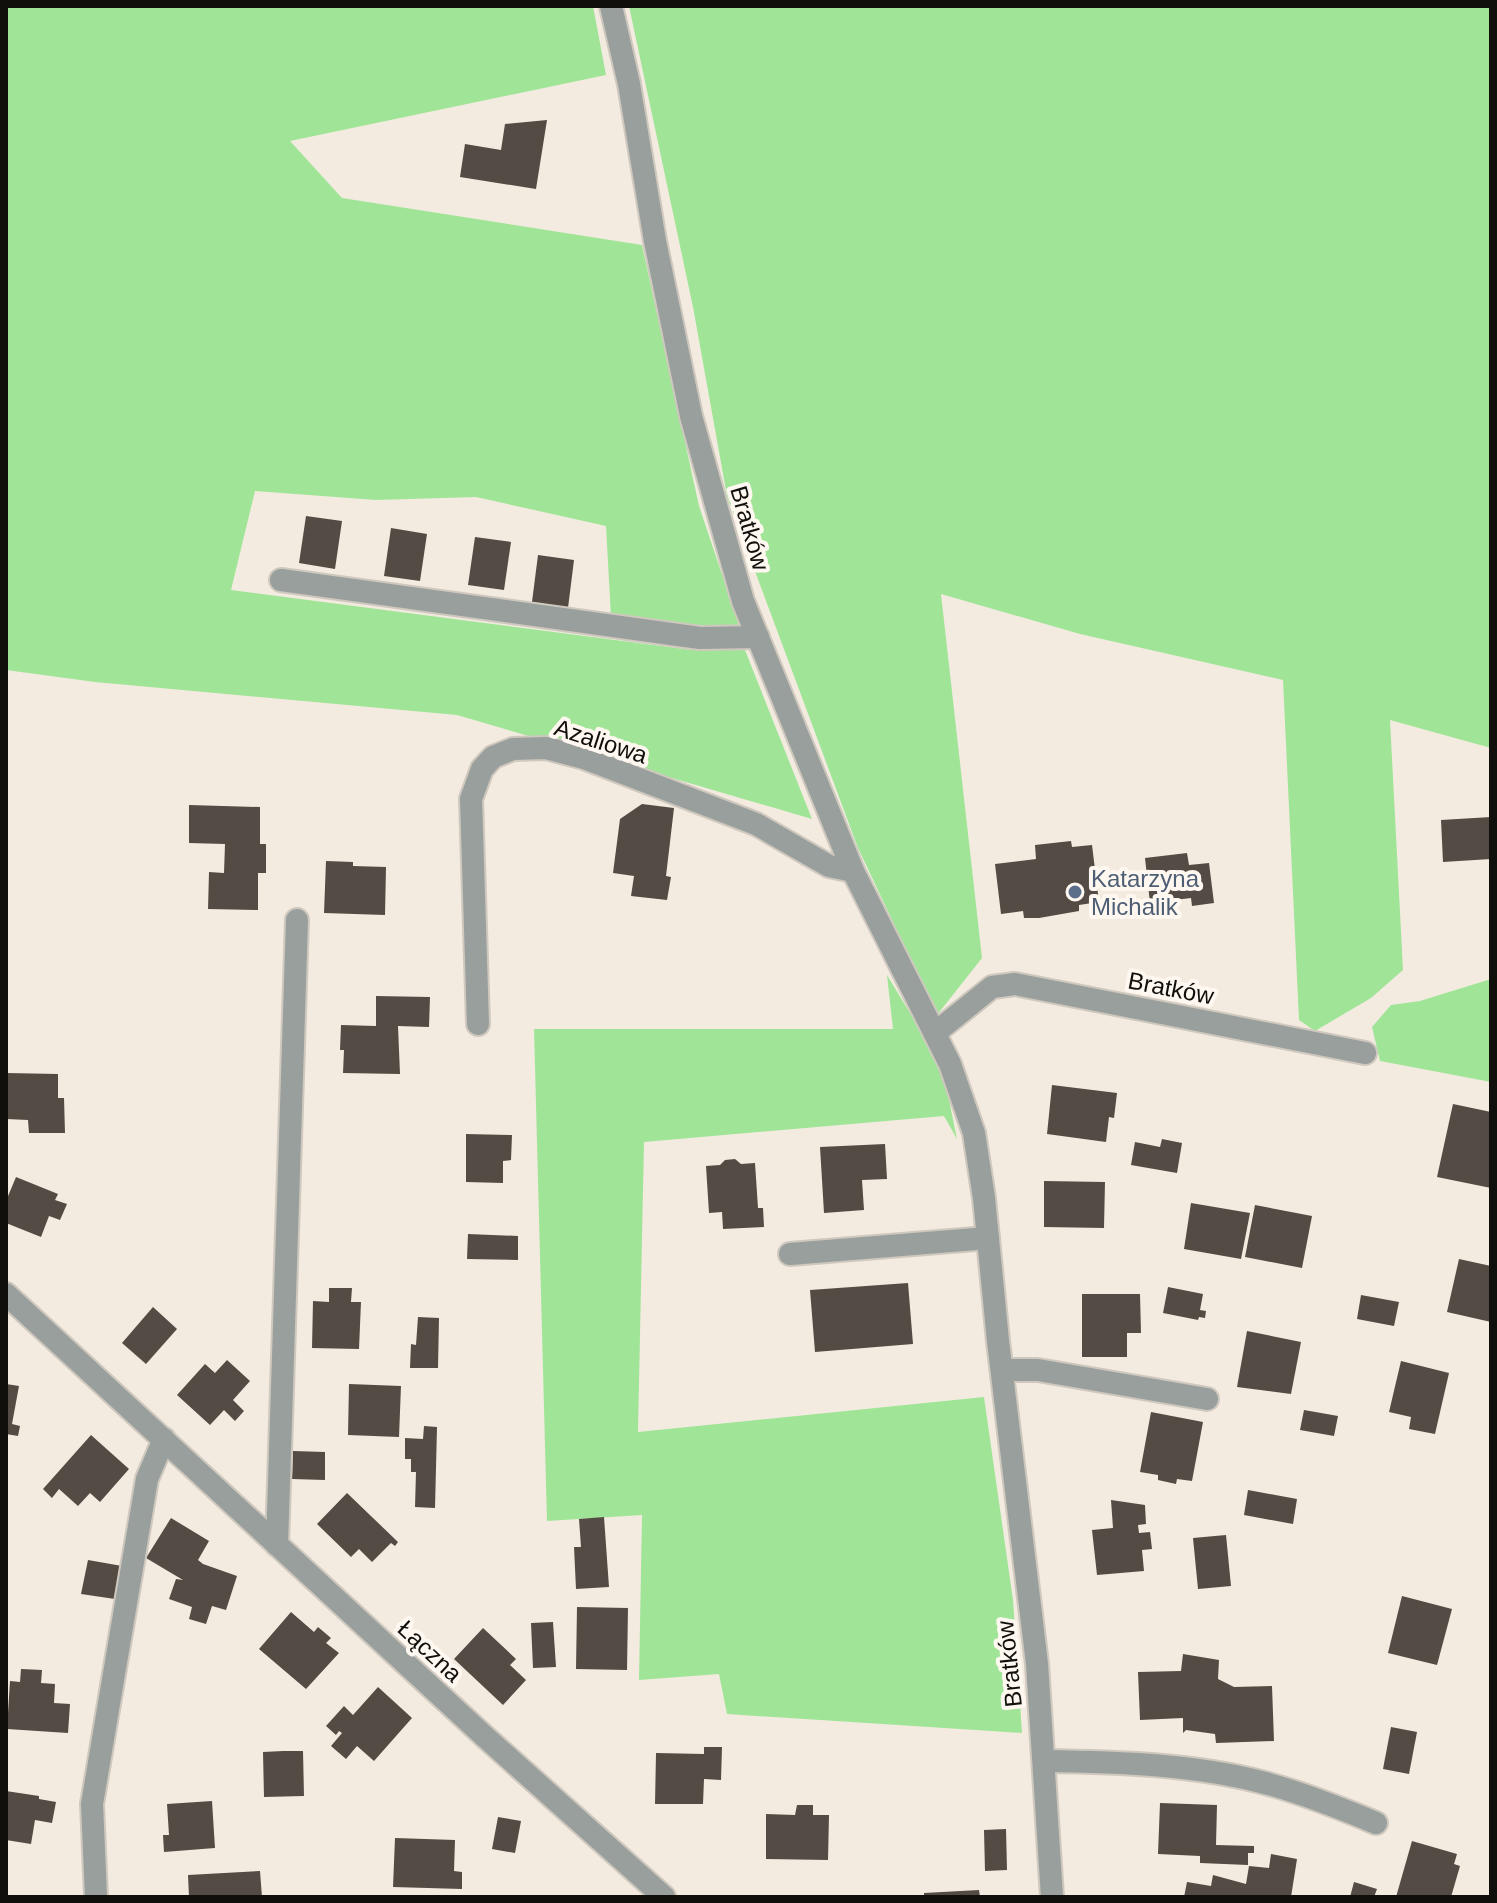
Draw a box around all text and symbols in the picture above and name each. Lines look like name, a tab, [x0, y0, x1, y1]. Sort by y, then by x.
street label: Bratków	[725, 483, 775, 574]
street label: Azaliowa	[551, 713, 651, 769]
place label: Katarzyna Michalik	[1091, 865, 1200, 920]
marker: Katarzyna Michalik	[1066, 883, 1084, 901]
street label: Bratków	[1126, 966, 1217, 1010]
street label: Łączna	[392, 1615, 468, 1688]
street label: Bratków	[991, 1619, 1027, 1709]

